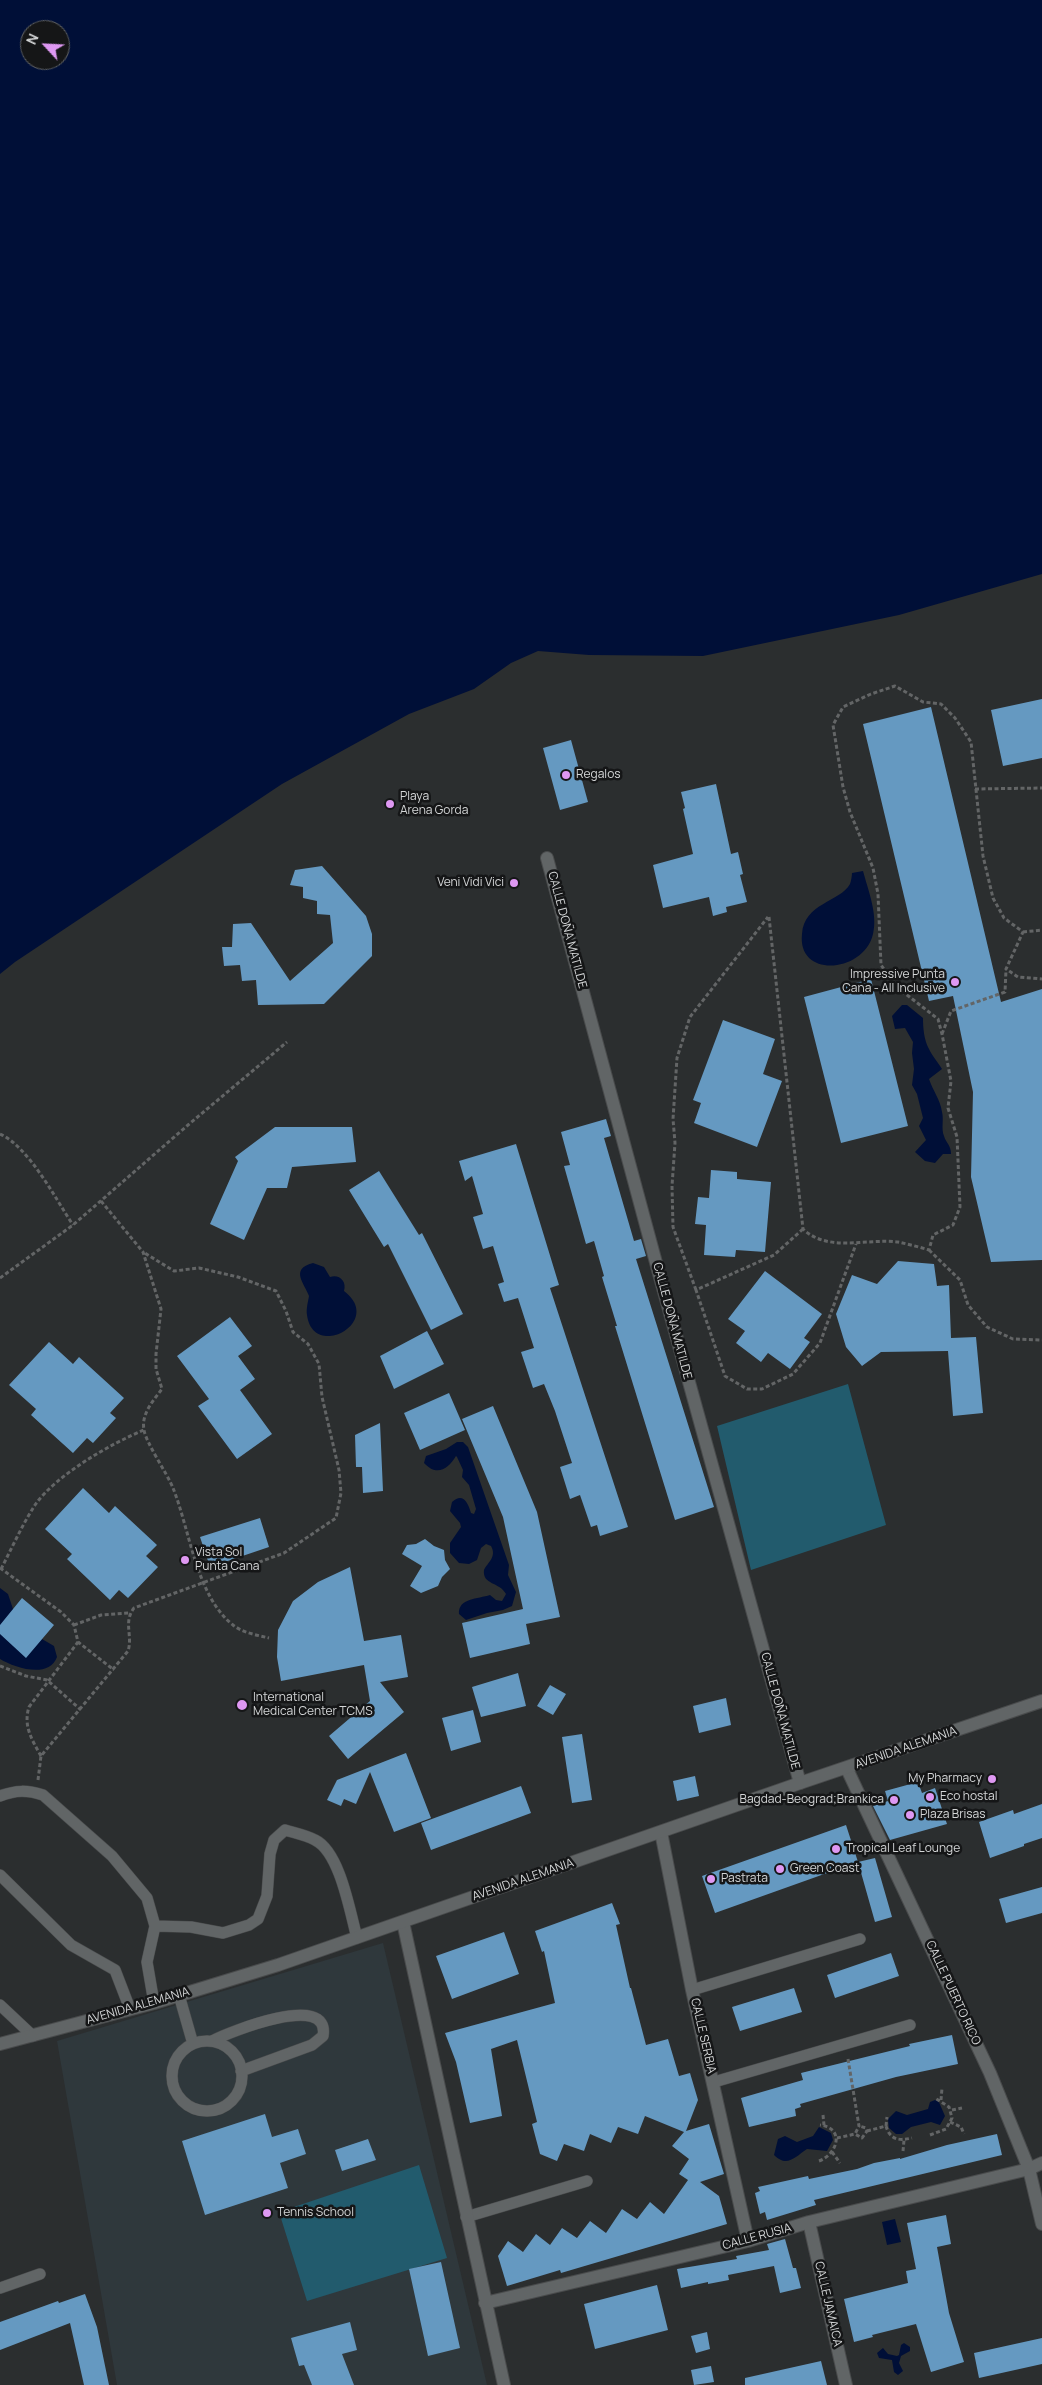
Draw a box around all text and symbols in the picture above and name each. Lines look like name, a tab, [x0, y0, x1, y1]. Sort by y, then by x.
north arrow	[20, 20, 70, 70]
text: N	[21, 30, 43, 47]
place label: Regalos	[576, 768, 620, 782]
marker: Regalos	[560, 769, 572, 781]
place label: Playa Arena Gorda	[400, 790, 468, 818]
marker: Playa Arena Gorda	[384, 798, 396, 810]
street label: CALLE DOÑA MATILDE	[544, 870, 590, 990]
place label: Veni Vidi Vici	[437, 876, 504, 890]
marker: Veni Vidi Vici	[508, 877, 520, 889]
place label: Impressive Punta Cana - All Inclusive	[842, 968, 945, 996]
marker: Impressive Punta Cana - All Inclusive	[949, 976, 961, 988]
street label: CALLE DOÑA MATILDE	[649, 1261, 695, 1381]
place label: Vista Sol Punta Cana	[195, 1546, 259, 1574]
marker: Vista Sol Punta Cana	[179, 1554, 191, 1566]
street label: CALLE DOÑA MATILDE	[757, 1651, 803, 1771]
place label: International Medical Center TCMS	[253, 1691, 373, 1719]
marker: International Medical Center TCMS	[235, 1698, 249, 1712]
street label: AVENIDA ALEMANIA	[853, 1724, 959, 1772]
place label: My Pharmacy	[908, 1772, 982, 1786]
marker: My Pharmacy	[986, 1773, 998, 1785]
place label: Eco hostal	[940, 1790, 998, 1804]
marker: Eco hostal	[924, 1791, 936, 1803]
place label: Bagdad-Beograd;Brankica	[740, 1793, 884, 1807]
marker: Bagdad-Beograd;Brankica	[888, 1794, 900, 1806]
place label: Plaza Brisas	[920, 1808, 986, 1822]
marker: Plaza Brisas	[904, 1809, 916, 1821]
place label: Tropical Leaf Lounge	[846, 1842, 960, 1856]
marker: Tropical Leaf Lounge	[830, 1843, 842, 1855]
street label: AVENIDA ALEMANIA	[470, 1856, 576, 1904]
place label: Green Coast	[790, 1862, 859, 1876]
marker: Green Coast	[774, 1863, 786, 1875]
place label: Pastrata	[721, 1872, 768, 1886]
marker: Pastrata	[705, 1873, 717, 1885]
street label: CALLE PUERTO RICO	[923, 1939, 983, 2047]
street label: AVENIDA ALEMANIA	[85, 1984, 191, 2028]
street label: CALLE SERBIA	[687, 1997, 719, 2075]
place label: Tennis School	[277, 2206, 354, 2220]
marker: Tennis School	[261, 2207, 273, 2219]
street label: CALLE RUSIA	[721, 2221, 793, 2253]
street label: CALLE JAMAICA	[811, 2260, 845, 2348]

